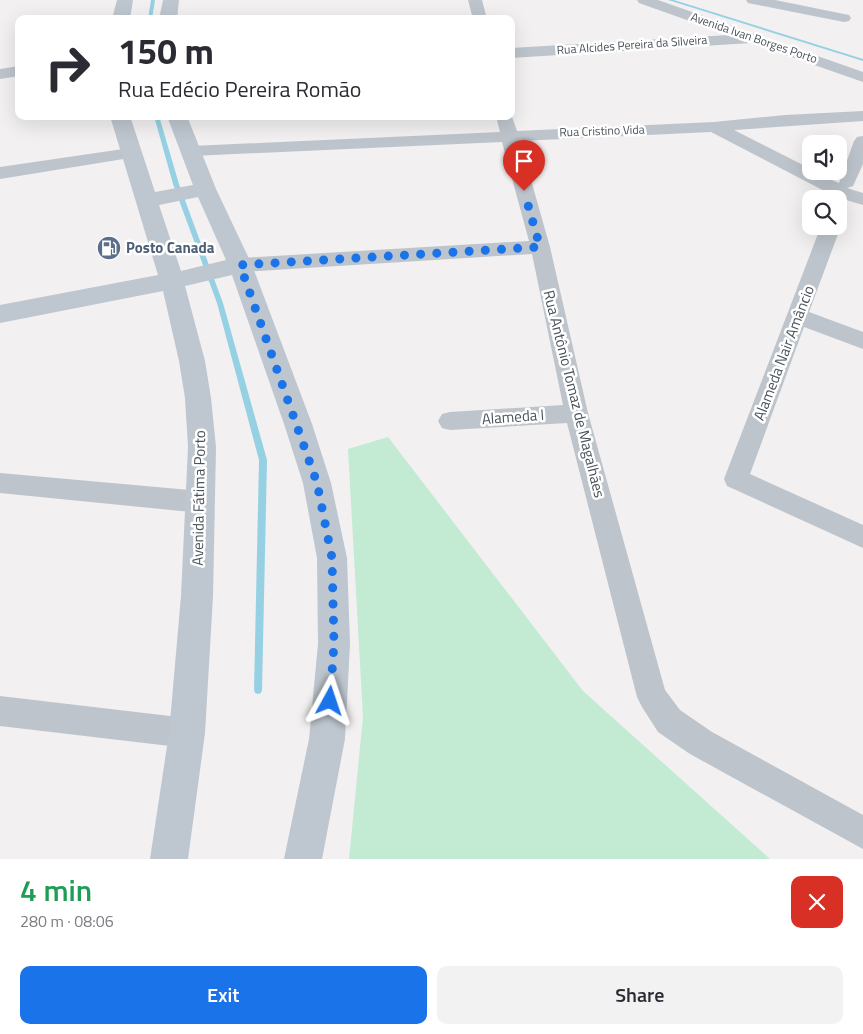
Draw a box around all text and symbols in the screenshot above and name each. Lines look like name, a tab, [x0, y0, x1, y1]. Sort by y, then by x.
street label: Avenida Ivan Borges Porto	[688, 7, 820, 68]
text: 150 m	[118, 24, 214, 78]
street label: Rua Alcides Pereira da Silveira	[556, 30, 708, 59]
icon: right	[35, 35, 100, 100]
text: Rua Edécio Pereira Romão	[118, 72, 361, 106]
street label: Rua Cristino Vida	[559, 120, 645, 141]
map controls	[802, 135, 847, 235]
button: sound	[802, 135, 847, 180]
pin	[503, 140, 545, 191]
icon: arrive	[510, 147, 538, 175]
button: search	[802, 190, 847, 235]
fuel station icon: Posto Canada	[96, 235, 122, 261]
place label: Posto Canada	[126, 236, 215, 259]
street label: Alameda Nair Amâncio	[747, 282, 820, 424]
street label: Rua Antônio Tomaz de Magalhães	[538, 288, 611, 500]
street label: Alameda I	[481, 403, 545, 430]
street label: Avenida Fátima Porto	[186, 430, 211, 566]
position arrow	[303, 674, 355, 726]
text: 4 min	[20, 867, 92, 913]
button: close	[791, 876, 843, 928]
text: 280 m · 08:06	[20, 909, 114, 933]
button: Exit	[20, 966, 427, 1024]
button: Share	[437, 966, 843, 1024]

